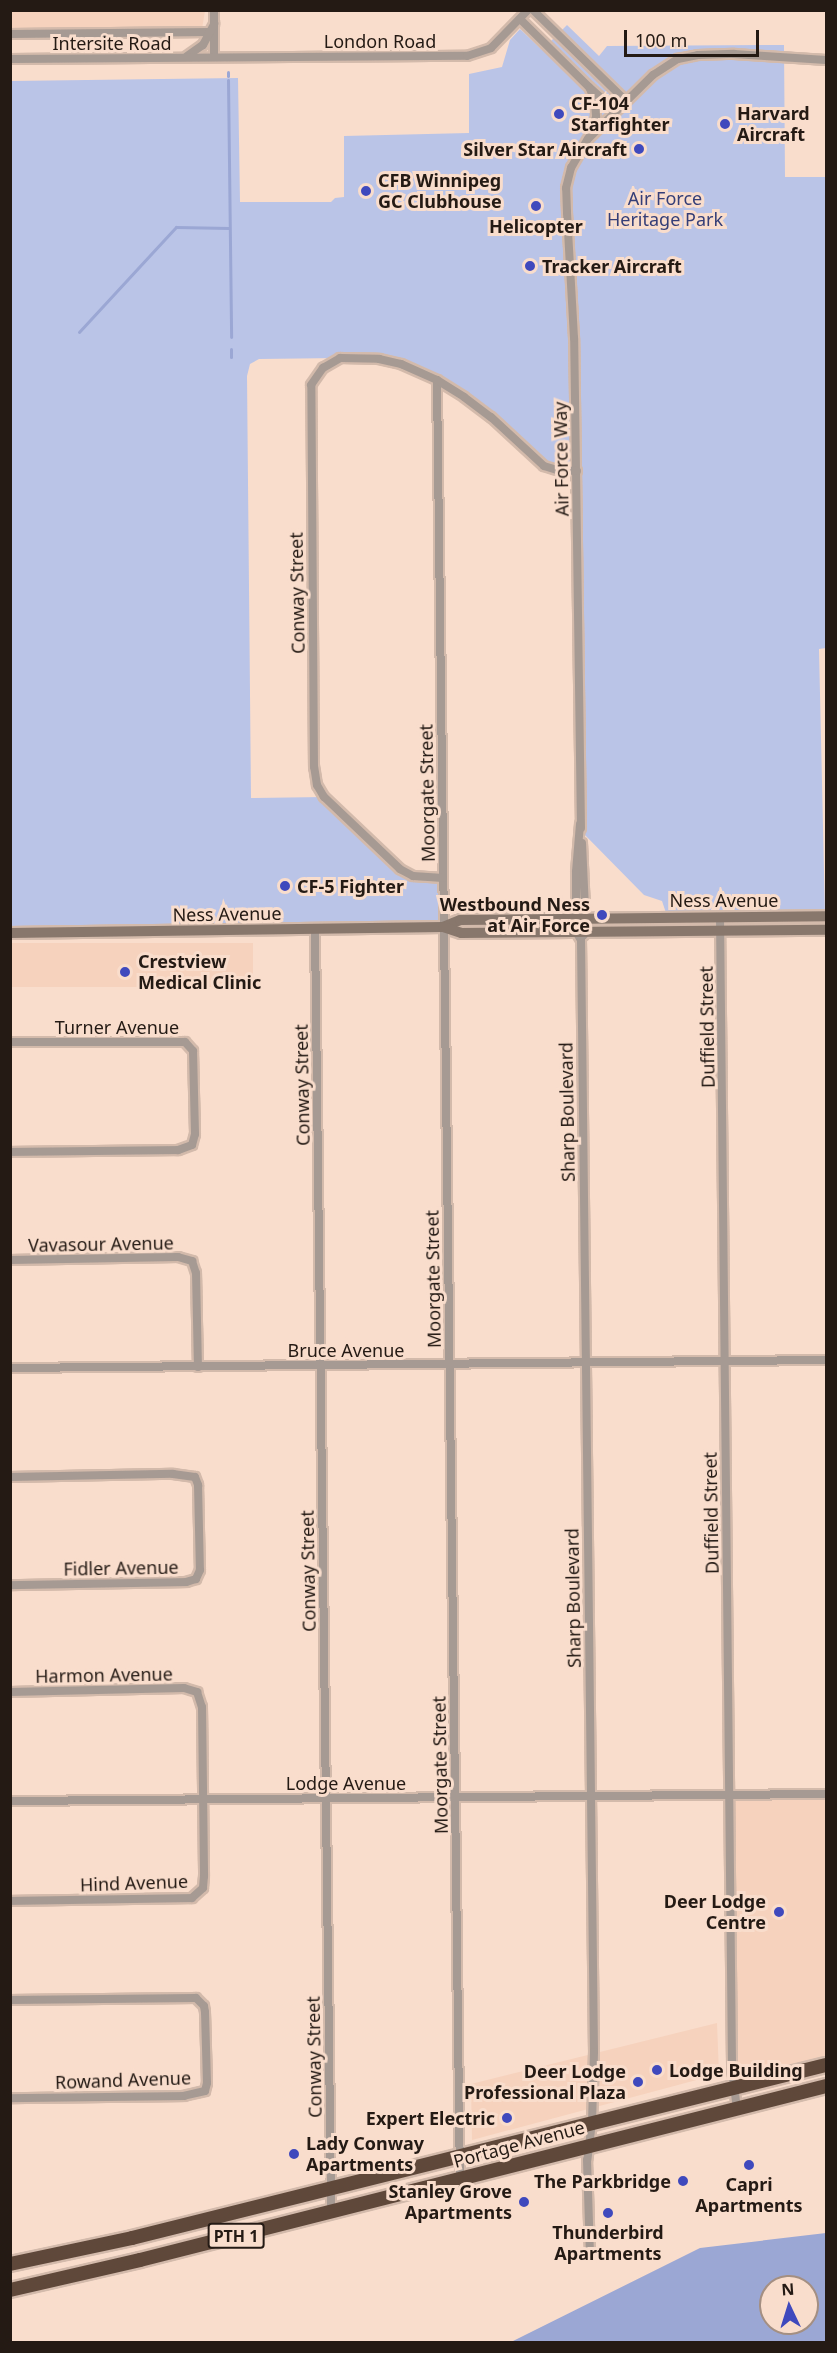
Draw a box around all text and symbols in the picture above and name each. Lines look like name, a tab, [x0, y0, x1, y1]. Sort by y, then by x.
scale bar	[627, 18, 762, 56]
text: 100 m	[635, 28, 687, 52]
street label: London Road	[324, 30, 436, 52]
street label: Intersite Road	[52, 32, 172, 54]
place label: CF-104 Starfighter	[571, 93, 670, 136]
place label: Harvard Aircraft	[737, 103, 810, 146]
marker: CF-104 Starfighter	[552, 107, 566, 121]
marker: Harvard Aircraft	[718, 117, 732, 131]
place label: Silver Star Aircraft	[463, 138, 627, 160]
marker: Silver Star Aircraft	[632, 142, 646, 156]
place label: CFB Winnipeg GC Clubhouse	[378, 170, 502, 213]
marker: CFB Winnipeg GC Clubhouse	[359, 184, 373, 198]
park label: Air Force Heritage Park	[607, 188, 723, 230]
marker: Helicopter	[529, 199, 543, 213]
place label: Helicopter	[489, 215, 583, 237]
place label: Tracker Aircraft	[542, 255, 682, 277]
marker: Tracker Aircraft	[523, 259, 537, 273]
street label: Air Force Way	[549, 401, 573, 517]
street label: Conway Street	[285, 532, 309, 654]
street label: Moorgate Street	[415, 724, 439, 862]
place label: CF-5 Fighter	[297, 875, 404, 897]
marker: CF-5 Fighter	[278, 879, 292, 893]
street label: Ness Avenue	[670, 889, 778, 911]
place label: Westbound Ness at Air Force	[440, 894, 590, 936]
street label: Ness Avenue	[172, 902, 282, 926]
marker: Westbound Ness at Air Force	[595, 908, 609, 922]
place label: Crestview Medical Clinic	[138, 951, 261, 994]
marker: Crestview Medical Clinic	[116, 963, 134, 981]
street label: Duffield Street	[695, 966, 719, 1088]
street label: Turner Avenue	[55, 1016, 179, 1038]
street label: Conway Street	[290, 1024, 314, 1146]
street label: Sharp Boulevard	[555, 1042, 579, 1182]
street label: Moorgate Street	[421, 1210, 445, 1348]
street label: Vavasour Avenue	[28, 1232, 174, 1256]
street label: Bruce Avenue	[288, 1339, 404, 1361]
street label: Duffield Street	[699, 1452, 723, 1574]
street label: Conway Street	[296, 1510, 320, 1632]
street label: Sharp Boulevard	[561, 1528, 585, 1668]
street label: Fidler Avenue	[63, 1556, 179, 1580]
street label: Harmon Avenue	[35, 1663, 173, 1687]
street label: Moorgate Street	[428, 1696, 452, 1834]
street label: Lodge Avenue	[286, 1772, 406, 1794]
street label: Hind Avenue	[80, 1870, 188, 1896]
place label: Deer Lodge Centre	[664, 1891, 766, 1934]
marker: Deer Lodge Centre	[770, 1903, 788, 1921]
street label: Conway Street	[302, 1996, 326, 2118]
place label: Lodge Building	[669, 2059, 803, 2081]
place label: Deer Lodge Professional Plaza	[464, 2061, 626, 2104]
marker: Lodge Building	[650, 2063, 664, 2077]
street label: Rowand Avenue	[55, 2067, 191, 2093]
marker: Deer Lodge Professional Plaza	[631, 2075, 645, 2089]
place label: Expert Electric	[366, 2107, 495, 2129]
marker: Expert Electric	[500, 2111, 514, 2125]
street label: Portage Avenue	[451, 2116, 587, 2172]
place label: Lady Conway Apartments	[306, 2133, 424, 2176]
marker: Lady Conway Apartments	[287, 2147, 301, 2161]
marker: Capri Apartments	[742, 2158, 756, 2172]
place label: The Parkbridge	[534, 2170, 671, 2192]
marker: The Parkbridge	[676, 2174, 690, 2188]
place label: Capri Apartments	[695, 2174, 803, 2216]
place label: Stanley Grove Apartments	[388, 2181, 512, 2224]
marker: Stanley Grove Apartments	[517, 2195, 531, 2209]
marker: Thunderbird Apartments	[601, 2206, 615, 2220]
place label: Thunderbird Apartments	[552, 2222, 664, 2264]
road number: PTH 1	[208, 2223, 264, 2249]
north arrow	[759, 2275, 819, 2335]
text: N	[781, 2278, 795, 2300]

